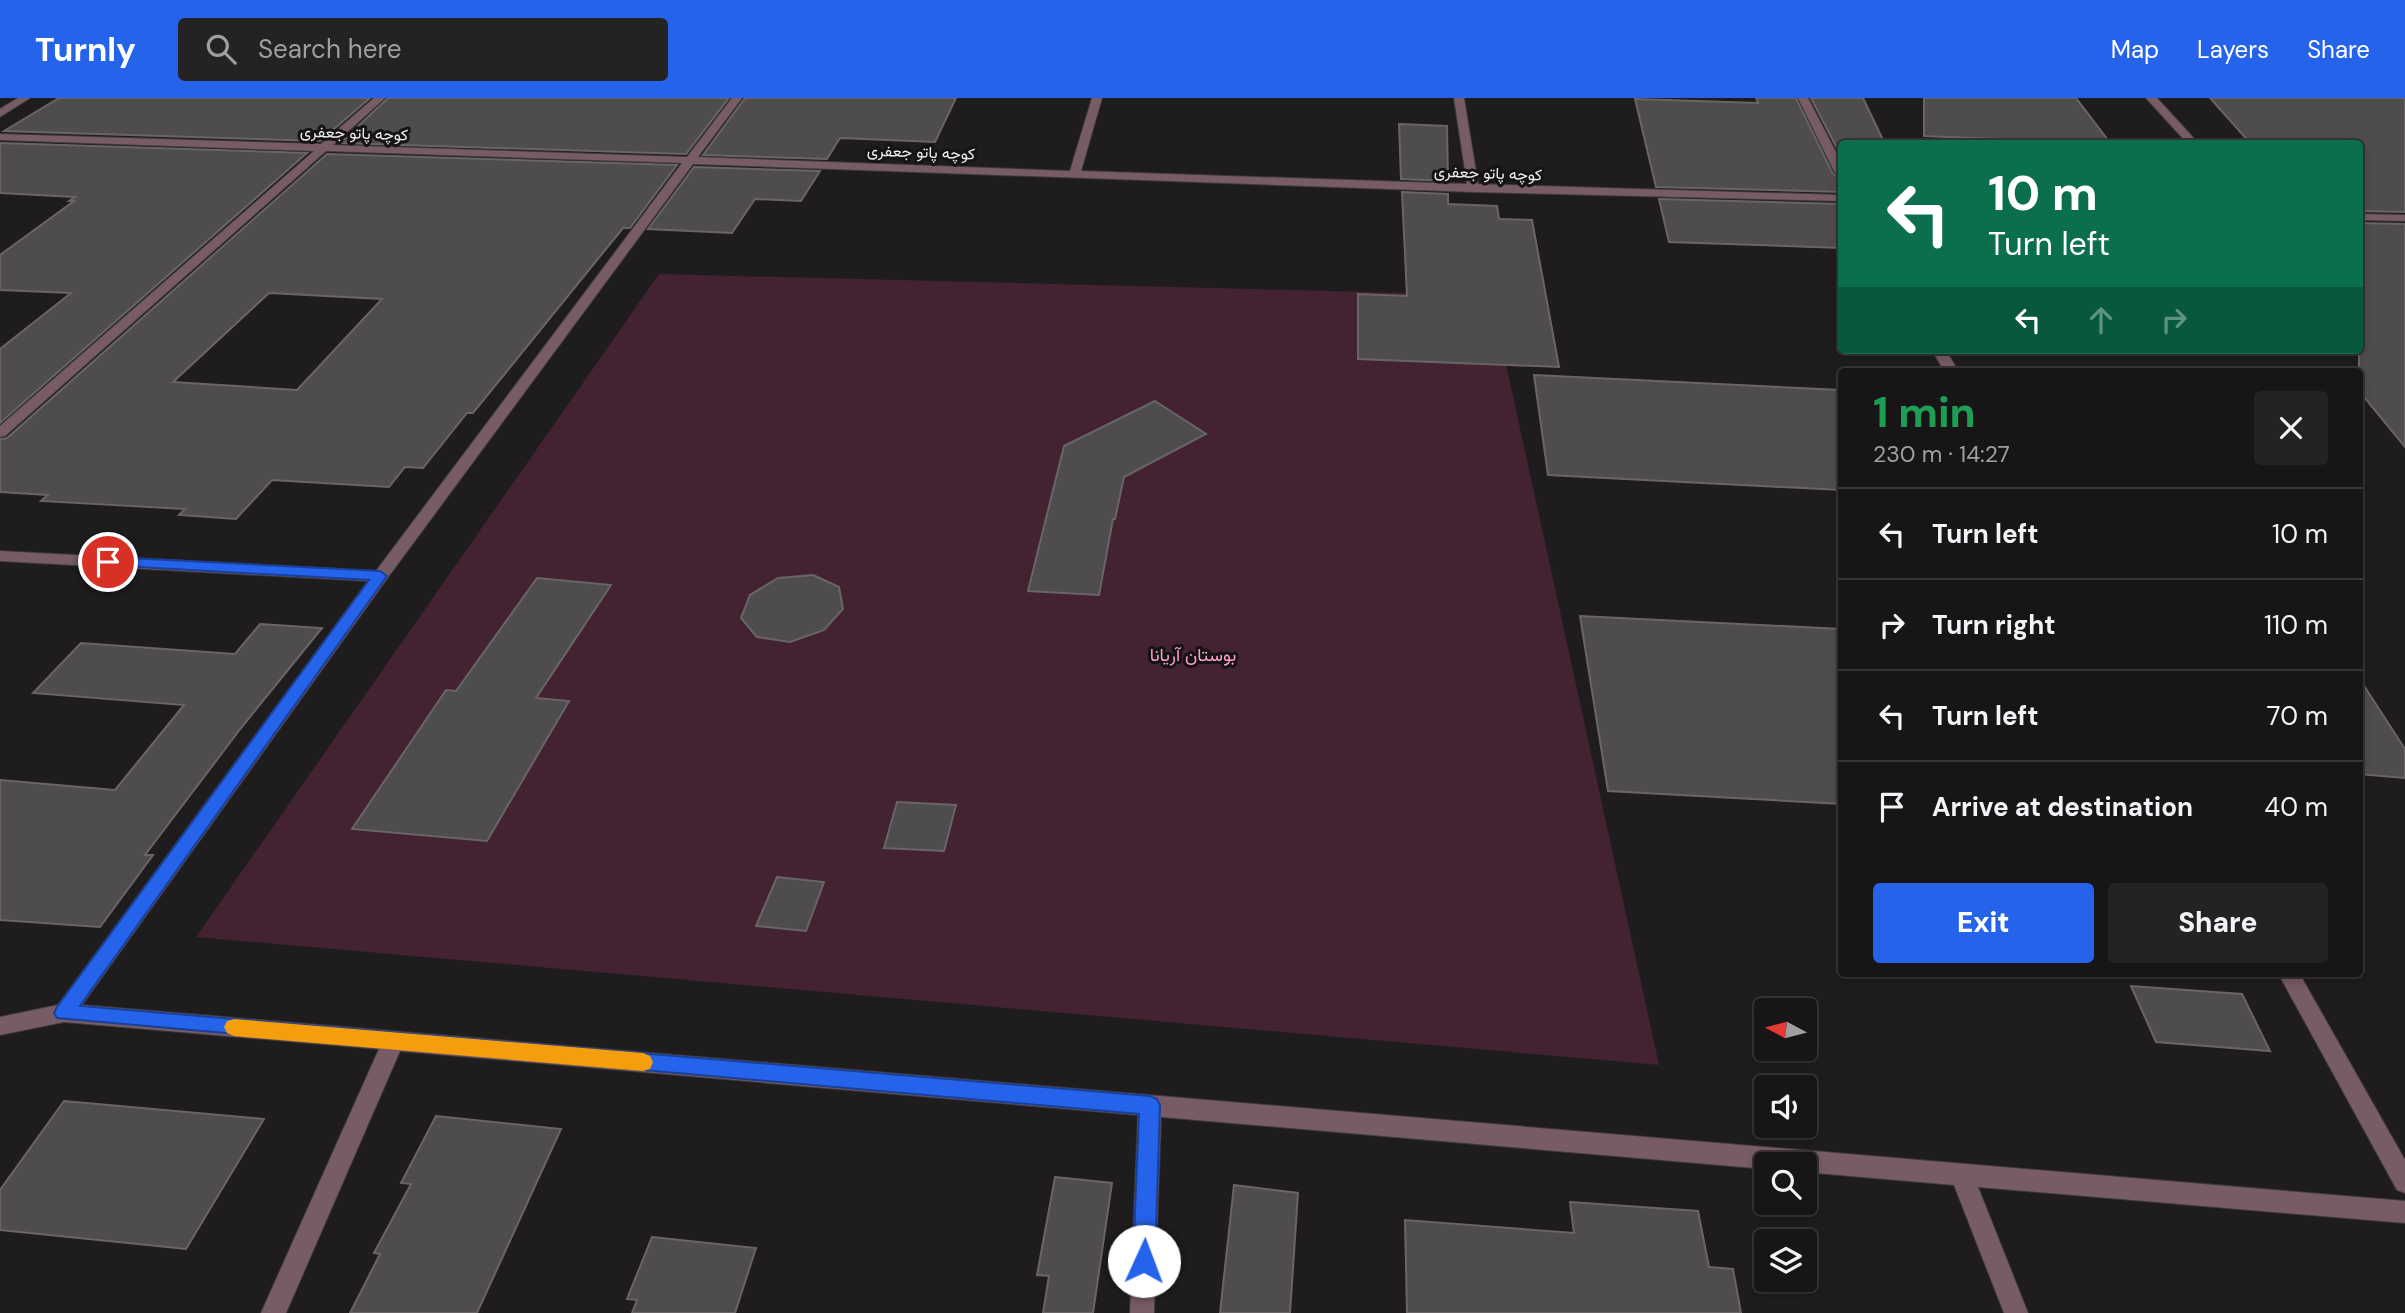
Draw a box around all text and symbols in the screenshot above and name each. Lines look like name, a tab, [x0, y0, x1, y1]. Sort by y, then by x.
search box	[178, 18, 668, 81]
text: Turnly	[35, 28, 136, 71]
icon: search	[202, 30, 240, 68]
text: Search here	[258, 32, 401, 66]
text: Map	[2111, 34, 2159, 65]
text: Layers	[2197, 34, 2269, 65]
text: Share	[2307, 34, 2370, 65]
street label: کوچه پاتو جعفری	[300, 121, 408, 146]
street label: کوچه پاتو جعفری	[867, 140, 975, 165]
street label: کوچه پاتو جعفری	[1434, 161, 1542, 186]
text: 10 m	[1988, 161, 2098, 225]
icon: left	[1873, 168, 1964, 259]
text: Turn left	[1988, 223, 2110, 265]
icon: left	[2009, 301, 2047, 339]
icon: ahead	[2082, 301, 2120, 339]
icon: right	[2155, 301, 2193, 339]
text: 1 min	[1873, 385, 1976, 440]
button: close	[2254, 391, 2328, 465]
text: 230 m · 14:27	[1873, 439, 2010, 469]
icon: left	[1873, 515, 1911, 553]
text: Turn left	[1932, 517, 2039, 551]
text: 10 m	[2272, 517, 2328, 551]
pin	[78, 532, 138, 592]
icon: arrive	[89, 543, 127, 581]
icon: right	[1873, 606, 1911, 644]
text: Turn right	[1932, 608, 2056, 642]
text: 110 m	[2264, 608, 2328, 642]
park label: بوستان آریانا	[1150, 643, 1236, 667]
icon: left	[1873, 697, 1911, 735]
text: Turn left	[1932, 699, 2039, 733]
text: 70 m	[2267, 699, 2328, 733]
icon: arrive	[1873, 788, 1911, 826]
text: Arrive at destination	[1932, 790, 2193, 824]
text: 40 m	[2264, 790, 2328, 824]
button: Exit	[1873, 883, 2094, 963]
button: Share	[2108, 883, 2328, 963]
north arrow	[1754, 998, 1816, 1060]
map controls	[1754, 998, 1817, 1292]
button: sound	[1754, 1075, 1817, 1138]
button: search	[1754, 1152, 1817, 1215]
position arrow	[1107, 1224, 1181, 1298]
button: layers	[1754, 1229, 1817, 1292]

